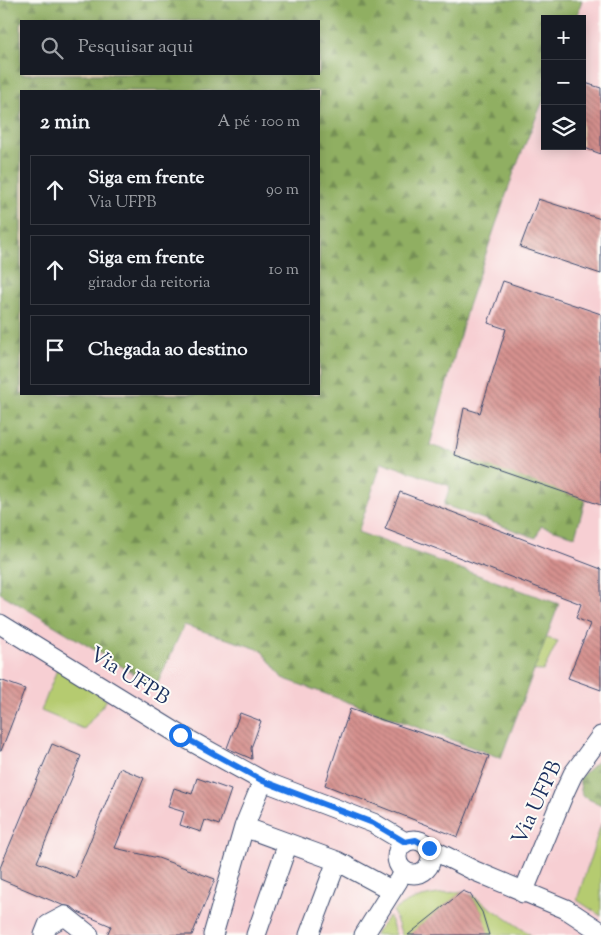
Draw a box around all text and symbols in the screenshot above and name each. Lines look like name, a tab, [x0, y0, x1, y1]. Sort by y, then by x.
map controls	[541, 15, 586, 150]
button: +	[541, 15, 586, 60]
search box	[20, 20, 320, 75]
icon: search	[38, 34, 66, 62]
text: Pesquisar aqui	[78, 34, 193, 61]
button: −	[541, 60, 586, 105]
button: layers	[541, 105, 586, 150]
text: 2 min	[40, 108, 90, 138]
text: A pé · 100 m	[218, 111, 300, 134]
text: Siga em frente	[88, 165, 204, 192]
icon: ahead	[41, 176, 69, 204]
text: 90 m	[266, 179, 299, 202]
text: Via UFPB	[88, 192, 156, 215]
text: Siga em frente	[88, 245, 204, 272]
icon: ahead	[41, 256, 69, 284]
text: 10 m	[269, 259, 299, 282]
text: girador da reitoria	[88, 272, 210, 295]
icon: arrive	[41, 336, 69, 364]
text: Chegada ao destino	[88, 337, 248, 364]
street label: Via UFPB	[83, 641, 175, 713]
route start	[169, 724, 192, 747]
street label: Via UFPB	[505, 756, 571, 850]
route end	[418, 837, 441, 860]

